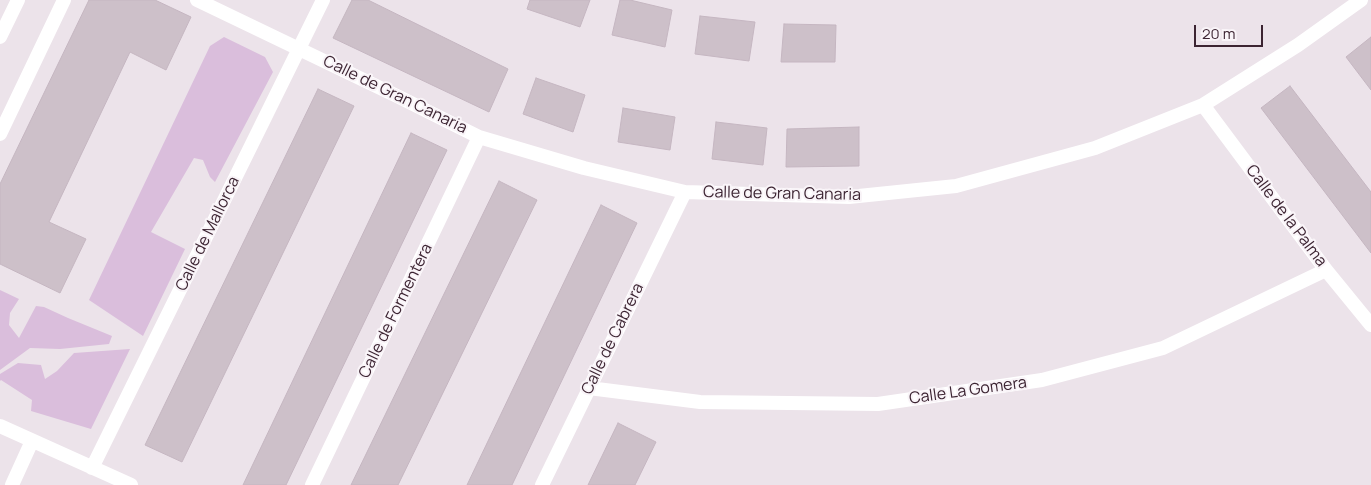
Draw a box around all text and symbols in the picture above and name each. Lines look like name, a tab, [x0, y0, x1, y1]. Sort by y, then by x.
scale bar	[1196, 15, 1265, 47]
text: 20 m	[1202, 23, 1235, 44]
street label: Calle de Gran Canaria	[320, 52, 470, 138]
street label: Calle de la Palma	[1241, 161, 1331, 271]
street label: Calle de Mallorca	[172, 174, 244, 294]
street label: Calle de Gran Canaria	[703, 183, 861, 205]
street label: Calle de Formentera	[355, 241, 437, 381]
street label: Calle de Cabrera	[578, 280, 648, 398]
street label: Calle La Gomera	[908, 373, 1028, 409]

